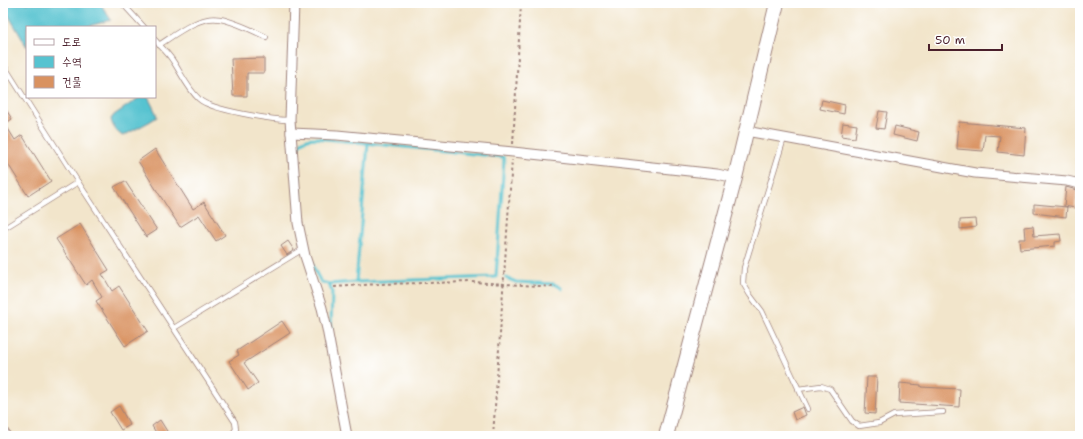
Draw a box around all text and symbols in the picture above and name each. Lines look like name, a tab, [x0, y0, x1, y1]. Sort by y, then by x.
legend	[26, 26, 156, 98]
scale bar	[929, 26, 1002, 52]
text: 50 m	[935, 32, 965, 48]
text: 도로	[62, 34, 81, 50]
text: 수역	[62, 54, 82, 70]
text: 건물	[62, 74, 82, 90]

